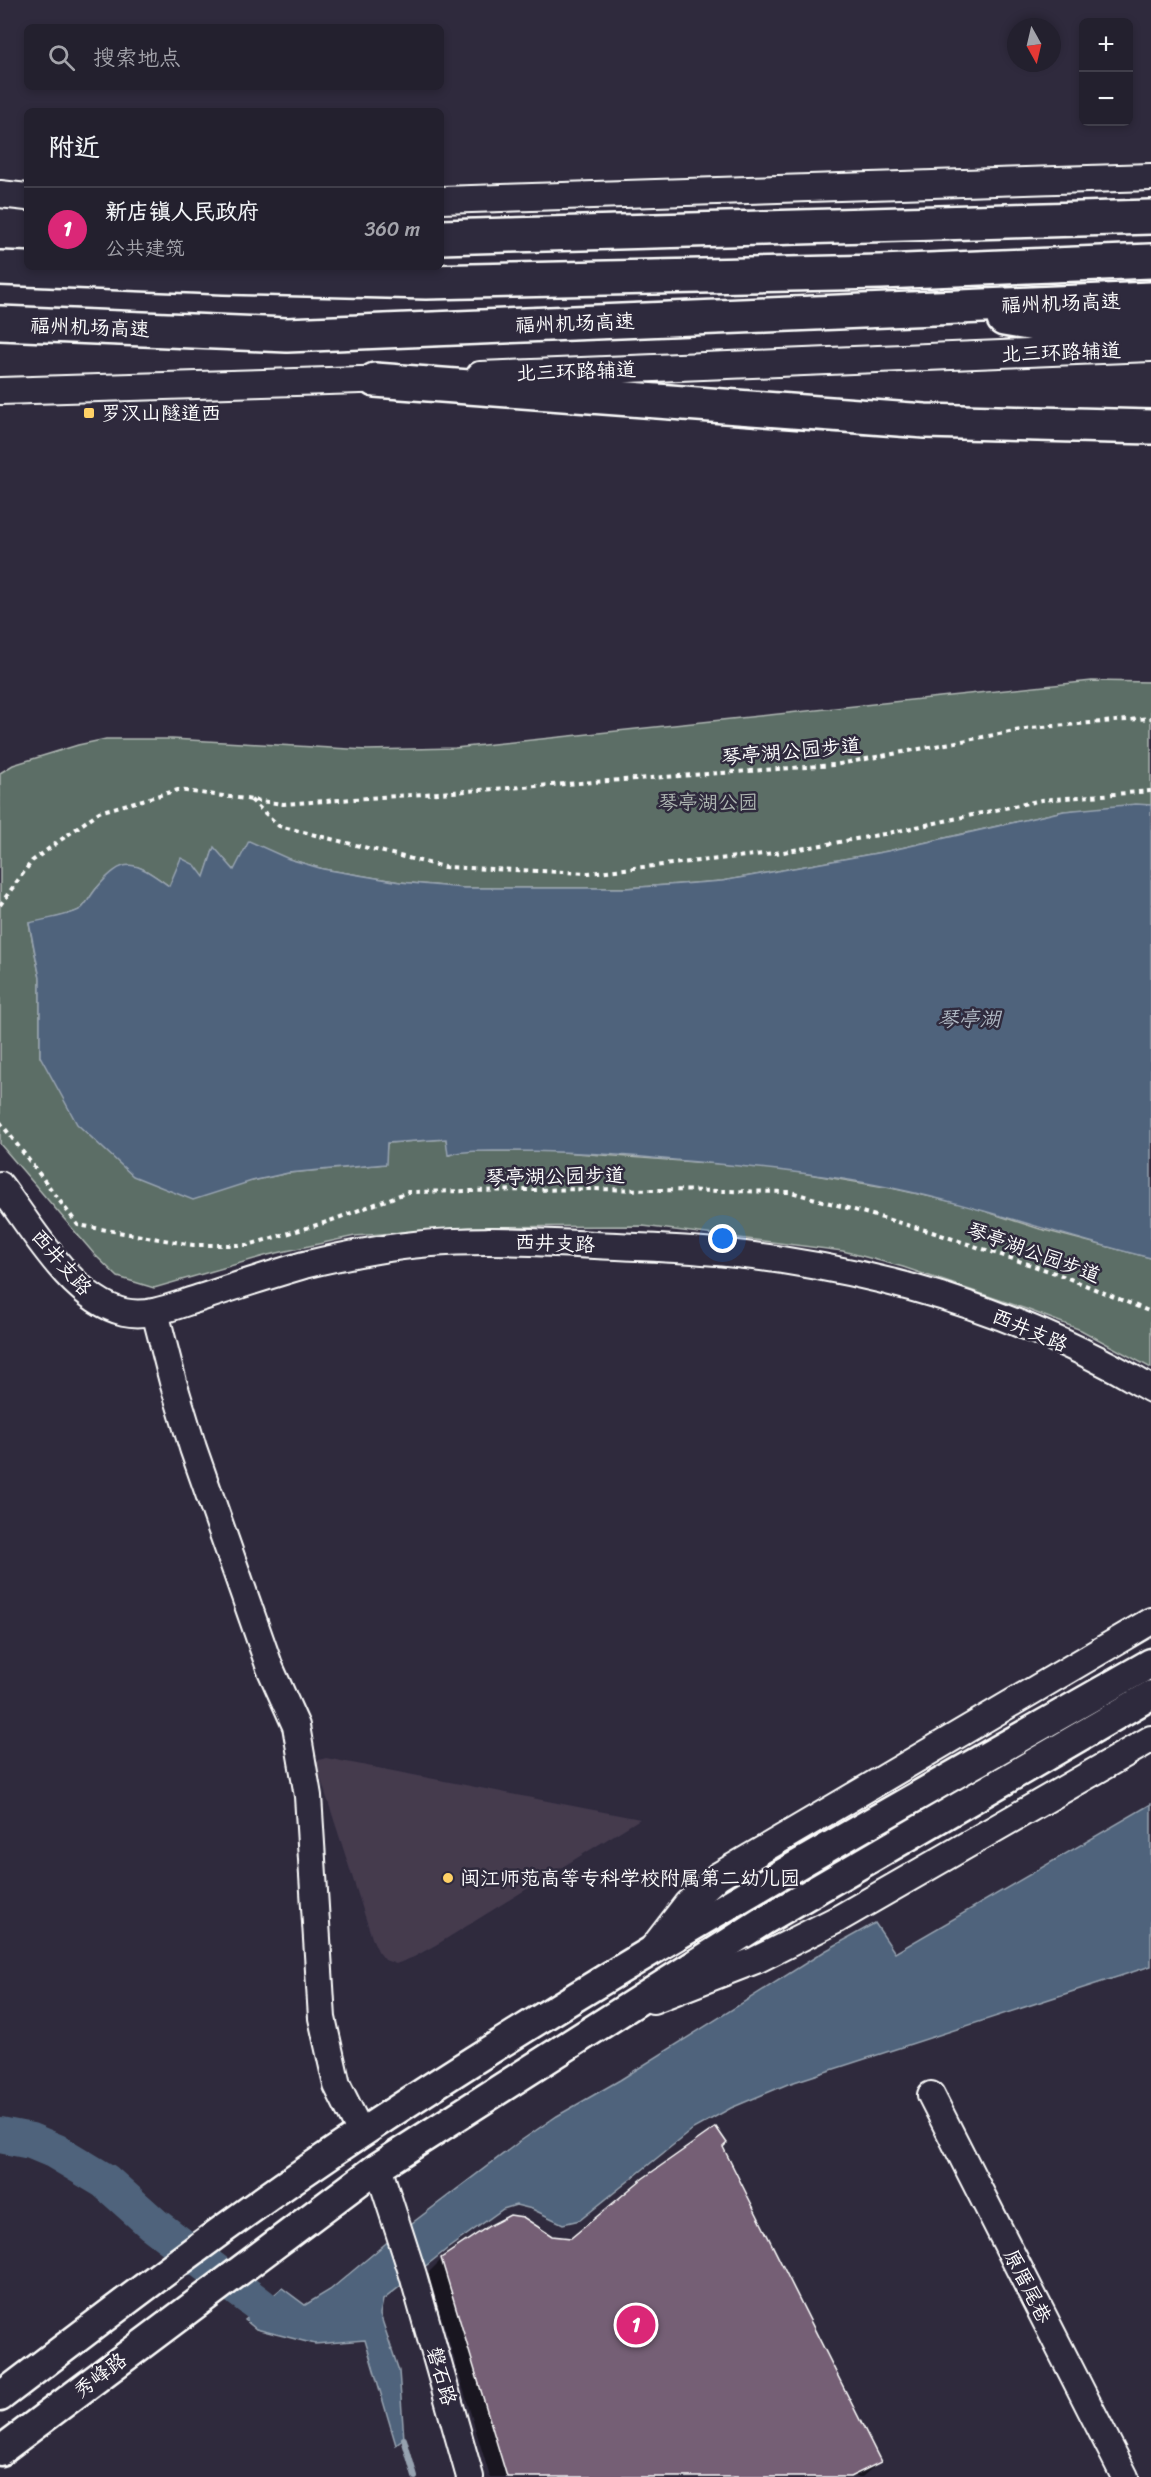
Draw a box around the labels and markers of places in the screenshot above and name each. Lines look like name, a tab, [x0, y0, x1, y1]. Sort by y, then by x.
place label: 罗汉山隧道西	[101, 396, 221, 431]
marker: 罗汉山隧道西	[82, 406, 96, 420]
place label: 闽江师范高等专科学校附属第二幼儿园	[460, 1861, 800, 1896]
marker: 闽江师范高等专科学校附属第二幼儿园	[441, 1871, 455, 1885]
pin: 1	[616, 2302, 656, 2348]

